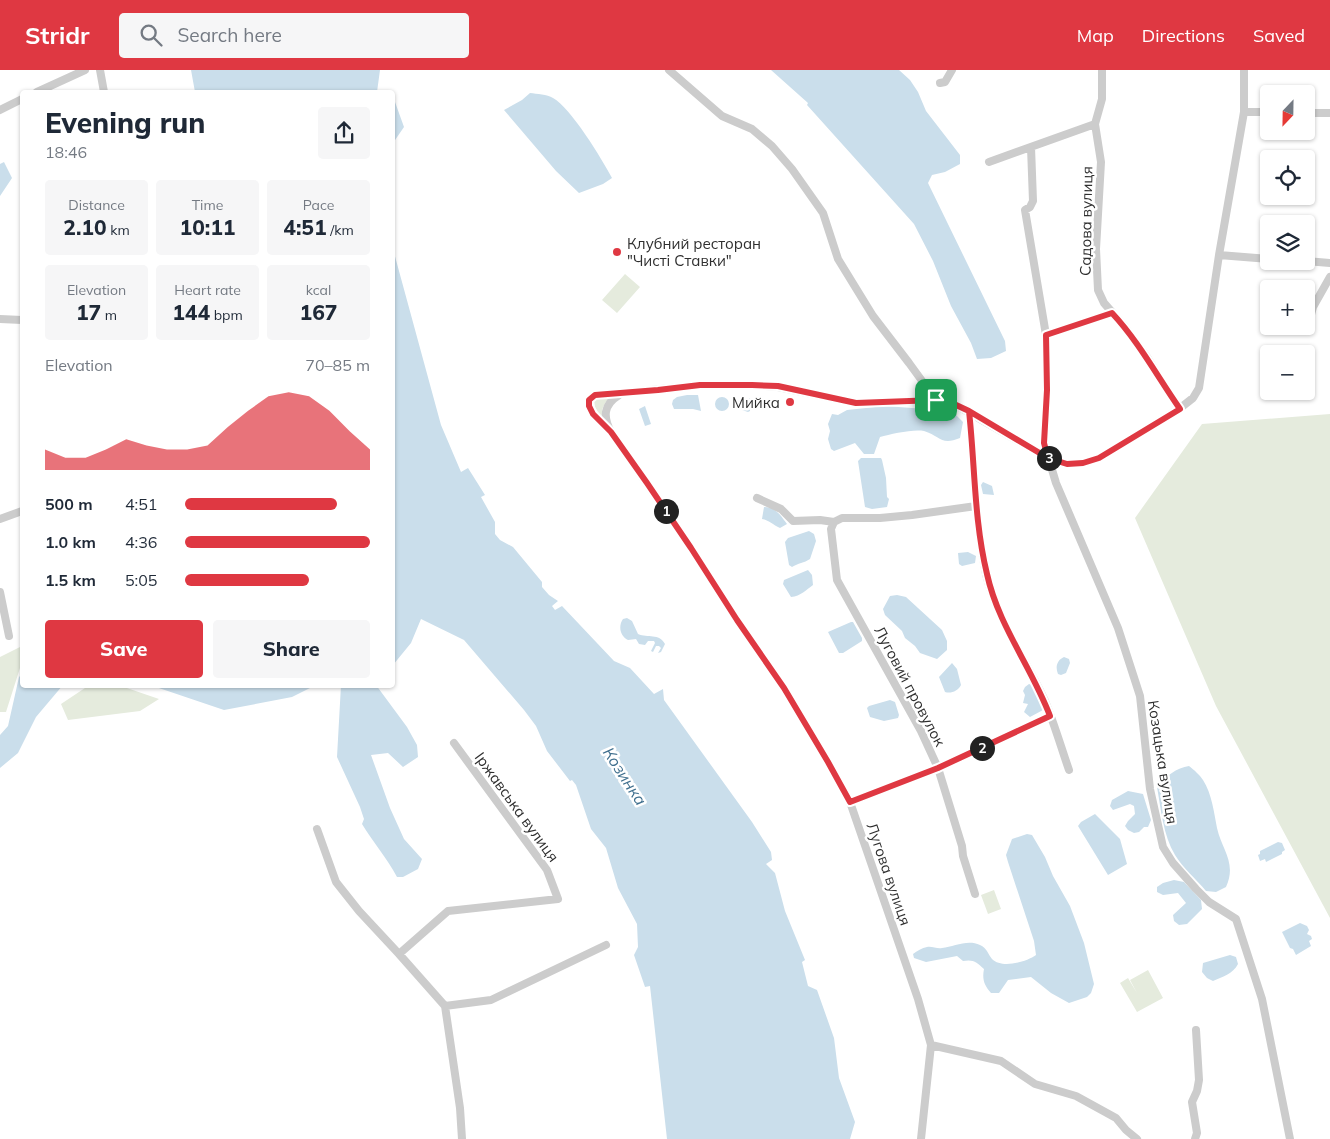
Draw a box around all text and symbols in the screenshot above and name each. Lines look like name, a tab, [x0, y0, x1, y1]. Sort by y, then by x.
search box	[119, 13, 469, 58]
text: Stridr	[25, 20, 89, 50]
icon: search	[137, 21, 165, 49]
text: Search here	[177, 23, 282, 47]
text: Map	[1077, 24, 1114, 47]
text: Directions	[1142, 24, 1225, 47]
text: Saved	[1253, 24, 1305, 47]
north arrow	[1260, 85, 1315, 140]
map controls	[1260, 85, 1315, 400]
text: Evening run	[45, 105, 205, 140]
button: share	[318, 107, 370, 159]
text: 18:46	[45, 142, 87, 162]
button: locate	[1260, 150, 1315, 205]
street label: Садова вулиця	[1076, 166, 1096, 276]
text: Distance	[68, 196, 125, 214]
text: Time	[192, 196, 223, 214]
text: Pace	[303, 196, 334, 214]
text: 2.10	[63, 214, 107, 240]
text: 10:11	[180, 214, 235, 240]
text: 4:51	[283, 214, 327, 240]
button: layers	[1260, 215, 1315, 270]
text: km	[107, 221, 130, 239]
text: /km	[327, 221, 354, 239]
place label: Клубний ресторан "Чисті Ставки"	[627, 234, 761, 270]
marker: Клубний ресторан "Чисті Ставки"	[611, 246, 623, 258]
button: +	[1260, 280, 1315, 335]
text: Elevation	[67, 281, 126, 299]
text: Heart rate	[174, 281, 241, 299]
text: kcal	[306, 281, 331, 299]
text: 17	[76, 299, 101, 325]
text: 144	[172, 299, 210, 325]
text: 167	[300, 299, 337, 325]
text: m	[101, 306, 117, 324]
text: bpm	[210, 306, 243, 324]
button: −	[1260, 345, 1315, 400]
text: Elevation	[45, 355, 113, 375]
text: 70–85 m	[305, 355, 370, 375]
pin	[915, 379, 957, 421]
icon: arrive	[922, 386, 950, 414]
place label: Мийка	[732, 393, 780, 412]
marker: Мийка	[784, 396, 796, 408]
pin: 3	[1036, 446, 1062, 470]
text: 3	[1045, 449, 1054, 467]
text: 500 m	[45, 494, 93, 514]
text: 4:51	[125, 494, 157, 514]
pin: 1	[654, 498, 678, 524]
text: 1	[662, 502, 671, 520]
text: 1.0 km	[45, 532, 96, 552]
text: 4:36	[125, 532, 157, 552]
text: 1.5 km	[45, 570, 96, 590]
text: 5:05	[125, 570, 157, 590]
button: Save	[45, 620, 203, 678]
button: Share	[213, 620, 370, 678]
street label: Луговий провулок	[870, 623, 950, 750]
street label: Козацька вулиця	[1144, 699, 1182, 825]
pin: 2	[970, 736, 994, 760]
text: 2	[978, 739, 987, 757]
water label: Козинка	[599, 743, 651, 809]
street label: Іржавська вулиця	[471, 749, 563, 865]
street label: Лугова вулиця	[863, 820, 915, 928]

